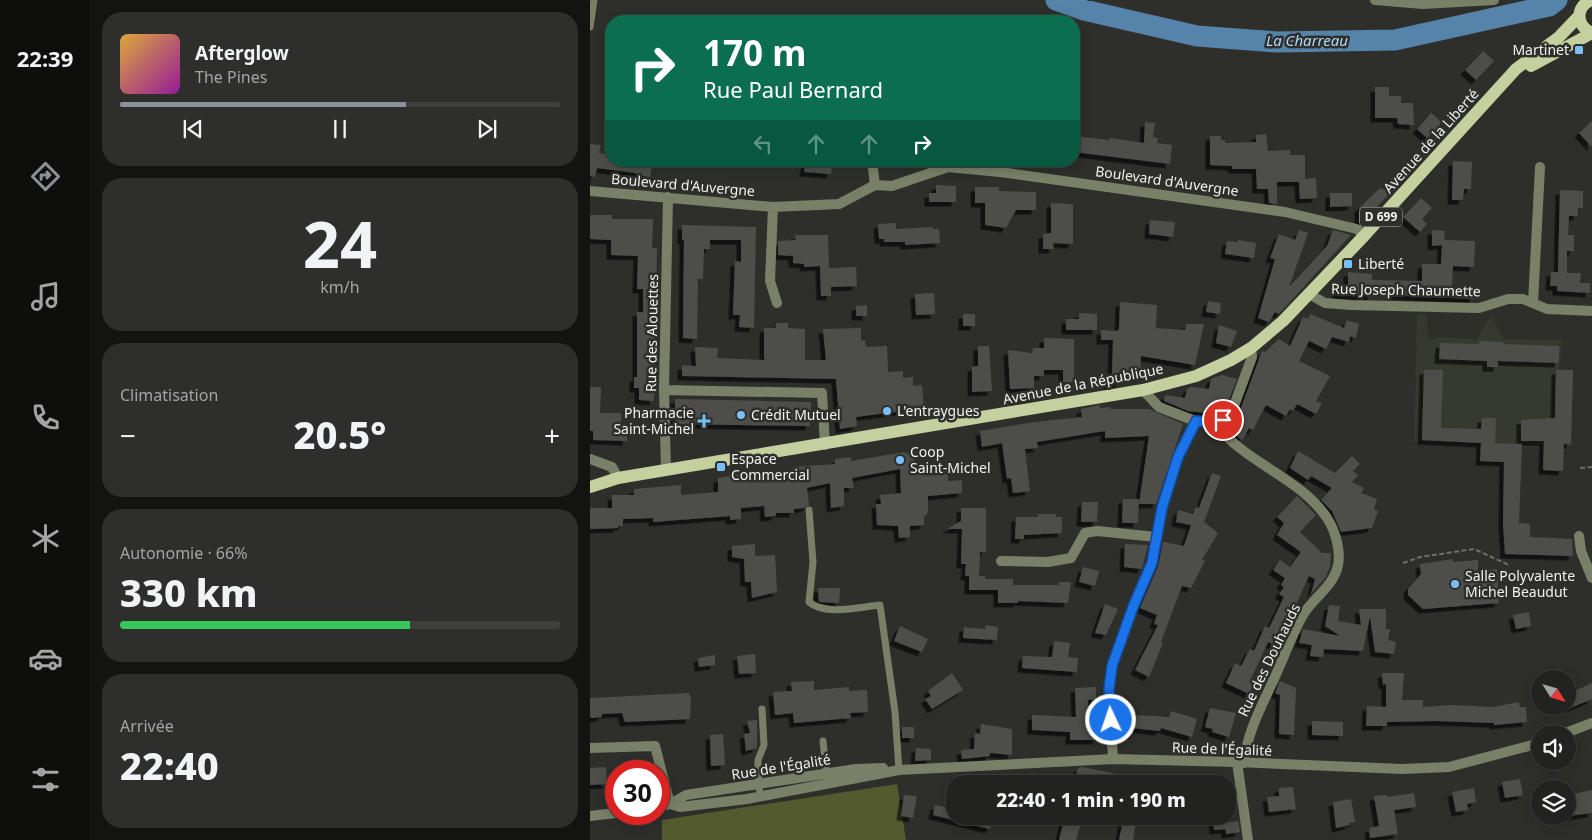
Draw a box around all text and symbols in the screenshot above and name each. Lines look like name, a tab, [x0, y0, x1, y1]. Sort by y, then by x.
text: 170 m	[703, 29, 806, 76]
water label: La Charreau	[1266, 30, 1348, 50]
icon: right	[620, 35, 685, 100]
text: Afterglow	[195, 40, 289, 66]
place label: Martinet	[1512, 40, 1569, 59]
text: 22:39	[17, 43, 73, 73]
marker: Martinet	[1573, 44, 1585, 56]
text: The Pines	[195, 66, 267, 88]
text: Rue Paul Bernard	[703, 74, 883, 104]
street label: Avenue de la Liberté	[1379, 84, 1483, 197]
icon: previous	[179, 115, 207, 143]
icon: pause	[326, 115, 354, 143]
icon: next	[473, 115, 501, 143]
icon: left	[749, 130, 777, 158]
icon: ahead	[802, 130, 830, 158]
icon: ahead	[855, 130, 883, 158]
icon: right	[908, 130, 936, 158]
icon: directions	[28, 159, 63, 194]
street label: Boulevard d'Auvergne	[1094, 161, 1240, 200]
street label: Boulevard d'Auvergne	[610, 169, 756, 200]
text: 24	[303, 199, 377, 287]
road number: D 699	[1360, 208, 1402, 226]
place label: Liberté	[1358, 254, 1404, 273]
marker: Liberté	[1342, 258, 1354, 270]
street label: Rue des Alouettes	[641, 274, 662, 392]
text: km/h	[320, 276, 360, 298]
icon: music	[28, 279, 63, 314]
street label: Rue Joseph Chaumette	[1331, 279, 1481, 300]
street label: Avenue de la République	[1001, 359, 1165, 408]
text: Climatisation	[120, 384, 218, 406]
pin	[1202, 399, 1244, 441]
icon: phone	[28, 400, 63, 435]
place label: L'entraygues	[897, 401, 980, 420]
place label: Pharmacie Saint-Michel	[613, 403, 694, 438]
place label: Crédit Mutuel	[751, 405, 841, 424]
marker: L'entraygues	[881, 405, 893, 417]
icon: arrive	[1209, 406, 1237, 434]
text: 20.5°	[294, 408, 386, 460]
marker: Crédit Mutuel	[735, 409, 747, 421]
marker: Pharmacie Saint-Michel	[698, 415, 710, 427]
text: −	[120, 416, 136, 454]
text: +	[544, 416, 560, 454]
place label: Coop Saint-Michel	[910, 442, 991, 477]
place label: Espace Commercial	[731, 449, 810, 484]
marker: Coop Saint-Michel	[894, 454, 906, 466]
marker: Espace Commercial	[715, 461, 727, 473]
icon: climate	[28, 521, 63, 556]
text: Autonomie · 66%	[120, 542, 247, 564]
text: 330 km	[120, 566, 258, 618]
place label: Salle Polyvalente Michel Beaudut	[1465, 566, 1575, 601]
marker: Salle Polyvalente Michel Beaudut	[1449, 578, 1461, 590]
street label: Rue des Douhauds	[1233, 600, 1304, 719]
icon: car	[28, 641, 63, 676]
north arrow	[1531, 670, 1576, 715]
map controls	[1531, 670, 1576, 825]
position arrow	[1084, 693, 1136, 745]
text: Arrivée	[120, 715, 174, 737]
button: sound	[1531, 725, 1576, 770]
street label: Rue de l'Égalité	[1172, 737, 1273, 760]
text: 22:40	[120, 739, 219, 791]
street label: Rue de l'Égalité	[730, 749, 832, 784]
speed limit sign: 30	[605, 760, 670, 825]
icon: filters	[28, 762, 63, 797]
button: layers	[1531, 780, 1576, 825]
text: 22:40 · 1 min · 190 m	[996, 787, 1186, 813]

